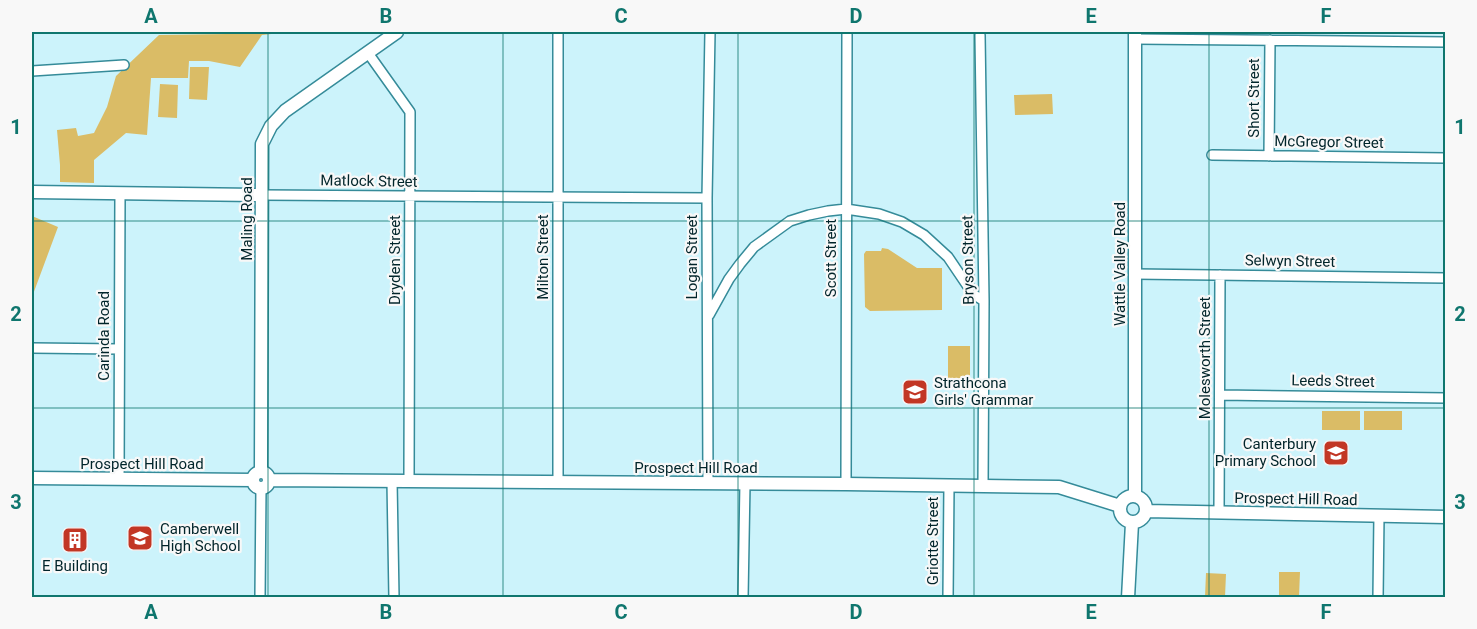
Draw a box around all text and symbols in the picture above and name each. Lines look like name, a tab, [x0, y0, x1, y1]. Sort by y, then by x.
text: A	[144, 4, 158, 28]
text: B	[380, 4, 392, 28]
text: C	[614, 4, 628, 28]
text: D	[850, 4, 863, 28]
text: E	[1085, 4, 1097, 28]
text: F	[1321, 4, 1332, 28]
street label: Short Street	[1245, 58, 1263, 138]
text: 1	[10, 115, 22, 139]
text: 1	[1454, 115, 1466, 139]
street label: McGregor Street	[1274, 132, 1384, 152]
street label: Matlock Street	[320, 171, 418, 191]
street label: Maling Road	[238, 177, 256, 261]
street label: Wattle Valley Road	[1111, 202, 1129, 326]
street label: Milton Street	[534, 214, 552, 300]
street label: Dryden Street	[386, 215, 404, 305]
street label: Logan Street	[683, 215, 701, 299]
street label: Bryson Street	[958, 215, 978, 305]
street label: Scott Street	[822, 219, 840, 297]
street label: Selwyn Street	[1245, 251, 1335, 271]
street label: Carinda Road	[95, 291, 113, 381]
street label: Molesworth Street	[1196, 297, 1214, 419]
text: 2	[10, 302, 22, 326]
text: 2	[1454, 302, 1466, 326]
street label: Leeds Street	[1291, 371, 1375, 391]
place label: Strathcona Girls' Grammar	[934, 374, 1033, 409]
school or university icon: Strathcona Girls' Grammar	[900, 377, 930, 407]
place label: Canterbury Primary School	[1215, 435, 1316, 470]
school or university icon: Canterbury Primary School	[1321, 438, 1351, 468]
street label: Prospect Hill Road	[80, 455, 204, 473]
street label: Prospect Hill Road	[634, 459, 758, 477]
street label: Prospect Hill Road	[1234, 489, 1358, 509]
text: 3	[10, 490, 22, 514]
text: 3	[1454, 490, 1466, 514]
street label: Griotte Street	[924, 497, 942, 585]
place label: Camberwell High School	[160, 520, 241, 555]
school or university icon: Camberwell High School	[125, 523, 155, 553]
building icon: E Building	[60, 525, 90, 555]
place label: E Building	[42, 557, 108, 575]
text: A	[144, 600, 158, 624]
text: B	[380, 600, 392, 624]
text: C	[614, 600, 628, 624]
text: D	[850, 600, 863, 624]
text: E	[1085, 600, 1097, 624]
text: F	[1321, 600, 1332, 624]

